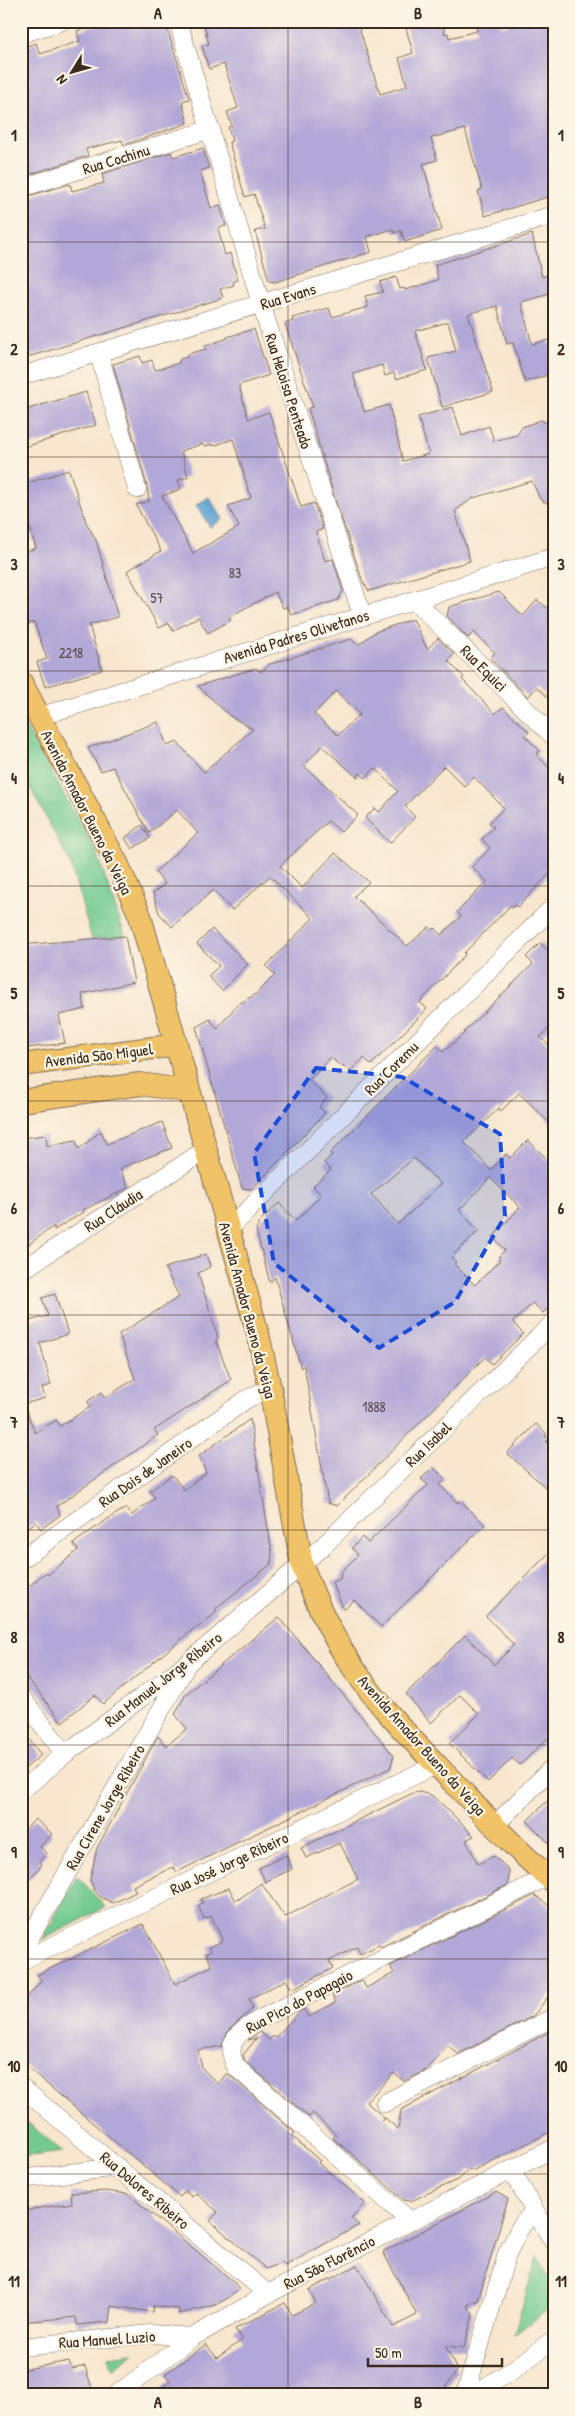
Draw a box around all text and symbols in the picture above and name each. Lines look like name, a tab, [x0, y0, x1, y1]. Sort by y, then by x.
text: A	[154, 2, 162, 24]
text: B	[414, 2, 422, 24]
north arrow	[48, 48, 98, 98]
text: N	[51, 71, 71, 89]
text: 1	[11, 124, 17, 146]
text: 1	[558, 124, 564, 146]
street label: Rua Cochinu	[80, 138, 153, 180]
street label: Rua Evans	[258, 277, 318, 315]
street label: Rua Heloisa Penteado	[260, 331, 318, 452]
text: 2	[10, 338, 18, 360]
text: 2	[557, 338, 565, 360]
text: 3	[10, 553, 18, 575]
text: 3	[557, 553, 565, 575]
house number: 83	[229, 563, 241, 582]
house number: 57	[151, 588, 163, 607]
street label: Avenida Padres Olivetanos	[220, 603, 372, 669]
street label: Rua Equici	[456, 640, 512, 696]
house number: 2218	[59, 643, 83, 662]
street label: Avenida Amador Bueno da Veiga	[36, 726, 138, 898]
text: 4	[11, 767, 17, 789]
text: 4	[558, 767, 564, 789]
text: 5	[11, 982, 18, 1004]
text: 5	[558, 982, 565, 1004]
street label: Rua Coremu	[359, 1036, 423, 1100]
street label: Avenida São Miguel	[44, 1037, 155, 1073]
street label: Rua Cláudia	[80, 1183, 146, 1237]
text: 6	[11, 1197, 18, 1219]
text: 6	[558, 1197, 565, 1219]
street label: Avenida Amador Bueno da Veiga	[214, 1219, 282, 1401]
house number: 1888	[362, 1397, 386, 1416]
text: 7	[9, 1411, 18, 1433]
text: 7	[556, 1411, 565, 1433]
street label: Rua Isabel	[400, 1416, 457, 1472]
street label: Rua Dois de Janeiro	[94, 1431, 197, 1512]
text: 8	[11, 1626, 18, 1648]
street label: Rua Manuel Jorge Ribeiro	[100, 1626, 227, 1732]
text: 8	[558, 1626, 565, 1648]
street label: Avenida Amador Bueno da Veiga	[353, 1670, 491, 1820]
street label: Rua Cirene Jorge Ribeiro	[60, 1740, 150, 1874]
street label: Rua José Jorge Ribeiro	[166, 1826, 292, 1900]
text: 9	[11, 1841, 17, 1863]
text: 9	[558, 1841, 564, 1863]
street label: Rua Pico do Papagaio	[242, 1963, 357, 2038]
text: 10	[8, 2055, 20, 2077]
text: 10	[555, 2055, 567, 2077]
street label: Rua Dolores Ribeiro	[96, 2146, 195, 2234]
street label: Rua São Florêncio	[279, 2229, 379, 2295]
text: 11	[8, 2270, 20, 2292]
text: 11	[555, 2270, 567, 2292]
street label: Rua Manuel Luzio	[58, 2325, 156, 2353]
scale bar	[368, 2336, 501, 2368]
text: 50 m	[375, 2342, 402, 2363]
text: A	[154, 2391, 162, 2413]
text: B	[414, 2391, 422, 2413]

